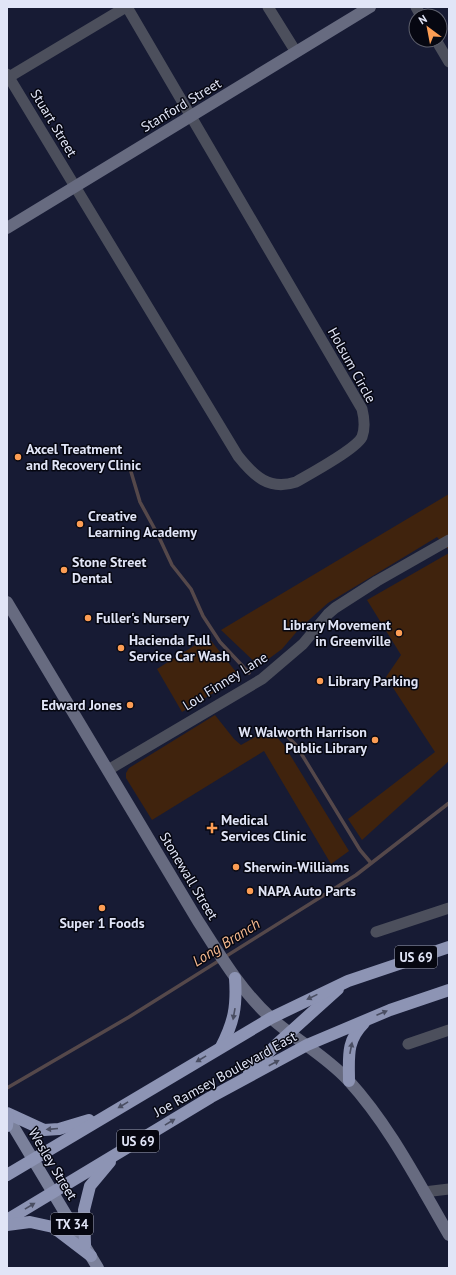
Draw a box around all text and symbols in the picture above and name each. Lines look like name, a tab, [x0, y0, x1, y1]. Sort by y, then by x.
north arrow	[408, 8, 448, 48]
text: N	[416, 12, 429, 27]
street label: Stanford Street	[138, 74, 225, 136]
street label: Stuart Street	[27, 86, 81, 160]
street label: Holsum Circle	[324, 324, 380, 406]
place label: Axcel Treatment and Recovery Clinic	[26, 440, 141, 474]
marker: Axcel Treatment and Recovery Clinic	[13, 452, 23, 462]
place label: Creative Learning Academy	[88, 507, 197, 541]
marker: Creative Learning Academy	[75, 519, 85, 529]
place label: Stone Street Dental	[72, 553, 146, 587]
marker: Stone Street Dental	[59, 565, 69, 575]
place label: Fuller's Nursery	[96, 609, 189, 627]
marker: Fuller's Nursery	[83, 613, 93, 623]
place label: Library Movement in Greenville	[283, 616, 391, 650]
marker: Library Movement in Greenville	[394, 628, 404, 638]
place label: Hacienda Full Service Car Wash	[129, 631, 230, 665]
marker: Hacienda Full Service Car Wash	[116, 643, 126, 653]
street label: Lou Finney Lane	[179, 648, 271, 714]
place label: Library Parking	[328, 672, 418, 690]
marker: Library Parking	[315, 676, 325, 686]
place label: Edward Jones	[41, 696, 122, 714]
marker: Edward Jones	[125, 700, 135, 710]
place label: W. Walworth Harrison Public Library	[238, 723, 367, 757]
marker: W. Walworth Harrison Public Library	[370, 735, 380, 745]
place label: Medical Services Clinic	[221, 811, 306, 845]
marker: Medical Services Clinic	[206, 822, 218, 834]
street label: Stonewall Street	[156, 829, 222, 923]
place label: Sherwin-Williams	[244, 858, 349, 876]
marker: Sherwin-Williams	[231, 862, 241, 872]
place label: NAPA Auto Parts	[258, 882, 356, 900]
marker: NAPA Auto Parts	[245, 886, 255, 896]
marker: Super 1 Foods	[97, 903, 107, 913]
place label: Super 1 Foods	[59, 914, 145, 932]
water label: Long Branch	[189, 914, 263, 970]
road number: US 69	[395, 946, 437, 968]
one-way arrow	[307, 994, 318, 1000]
one-way arrow	[231, 1007, 237, 1020]
one-way arrow	[376, 1010, 388, 1016]
street label: Joe Ramsey Boulevard East	[150, 1027, 300, 1121]
one-way arrow	[348, 1042, 354, 1054]
one-way arrow	[195, 1055, 207, 1062]
one-way arrow	[268, 1059, 280, 1066]
one-way arrow	[117, 1101, 129, 1108]
one-way arrow	[164, 1118, 176, 1125]
street label: Wesley Street	[25, 1125, 82, 1203]
one-way arrow	[46, 1126, 58, 1132]
road number: US 69	[117, 1130, 159, 1152]
one-way arrow	[25, 1202, 35, 1210]
road number: TX 34	[51, 1213, 93, 1235]

